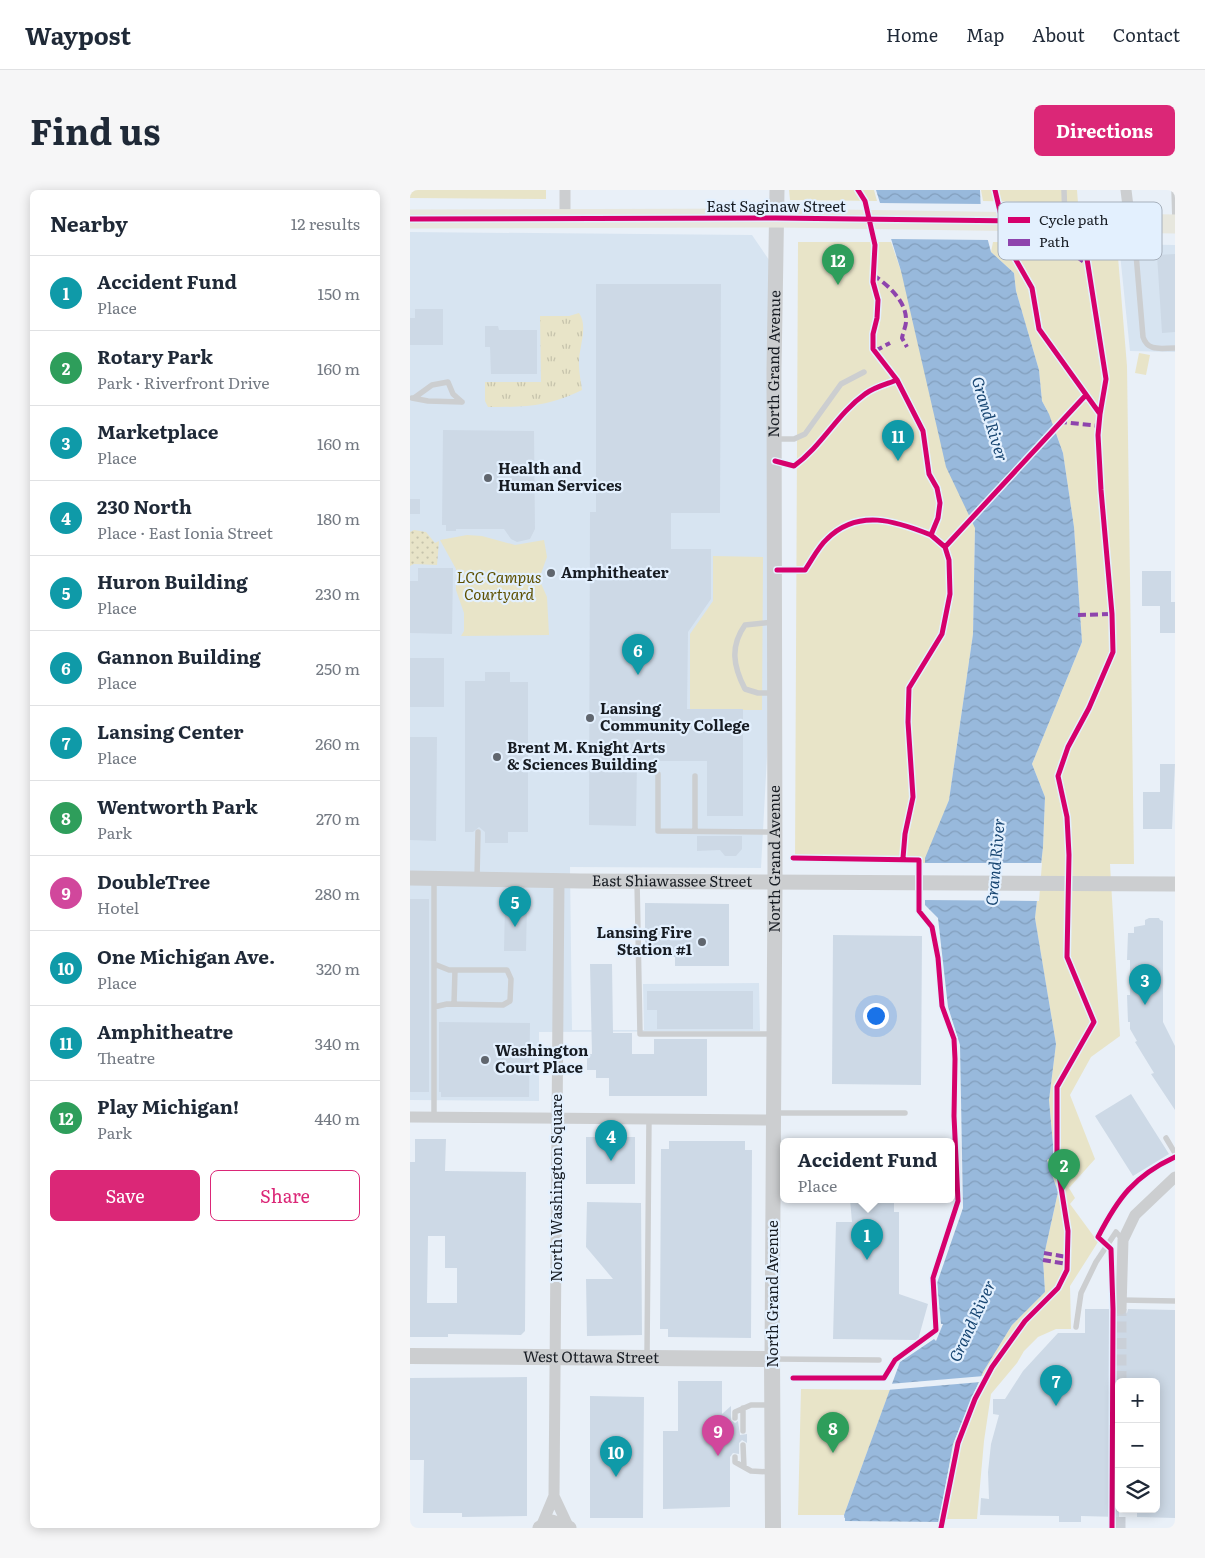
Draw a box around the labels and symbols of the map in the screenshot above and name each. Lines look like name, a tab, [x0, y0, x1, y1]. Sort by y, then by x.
street label: East Saginaw Street	[706, 194, 846, 217]
legend	[998, 202, 1162, 260]
text: Cycle path	[1039, 209, 1108, 229]
text: Path	[1039, 231, 1069, 251]
pin: 12	[822, 244, 854, 285]
street label: North Grand Avenue	[761, 290, 785, 438]
water label: Grand River	[967, 373, 1015, 464]
pin: 11	[882, 420, 914, 461]
place label: Health and Human Services	[498, 456, 622, 496]
marker: Health and Human Services	[482, 472, 494, 484]
place label: Amphitheater	[561, 560, 669, 583]
park label: LCC Campus Courtyard	[457, 565, 541, 605]
marker: Amphitheater	[545, 567, 557, 579]
pin: 6	[622, 634, 654, 675]
place label: Lansing Community College	[600, 696, 750, 736]
marker: Lansing Community College	[584, 712, 596, 724]
place label: Brent M. Knight Arts & Sciences Building	[507, 735, 666, 775]
marker: Brent M. Knight Arts & Sciences Building	[491, 751, 503, 763]
street label: North Grand Avenue	[762, 785, 785, 933]
water label: Grand River	[978, 817, 1010, 907]
street label: East Shiawassee Street	[592, 868, 752, 892]
pin: 5	[499, 886, 531, 927]
place label: Lansing Fire Station #1	[597, 920, 693, 960]
marker: Lansing Fire Station #1	[696, 936, 708, 948]
pin: 3	[1129, 964, 1161, 1005]
your location	[863, 1003, 889, 1029]
place label: Washington Court Place	[495, 1038, 589, 1078]
marker: Washington Court Place	[479, 1054, 491, 1066]
street label: North Washington Square	[544, 1094, 567, 1282]
pin: 4	[595, 1120, 627, 1161]
pin: 2	[1048, 1149, 1080, 1190]
pin: 1	[851, 1219, 883, 1260]
street label: North Grand Avenue	[760, 1220, 783, 1368]
water label: Grand River	[942, 1276, 1000, 1365]
street label: West Ottawa Street	[523, 1344, 659, 1368]
pin: 7	[1040, 1365, 1072, 1406]
pin: 8	[817, 1412, 849, 1453]
pin: 9	[702, 1415, 734, 1456]
pin: 10	[600, 1436, 632, 1477]

